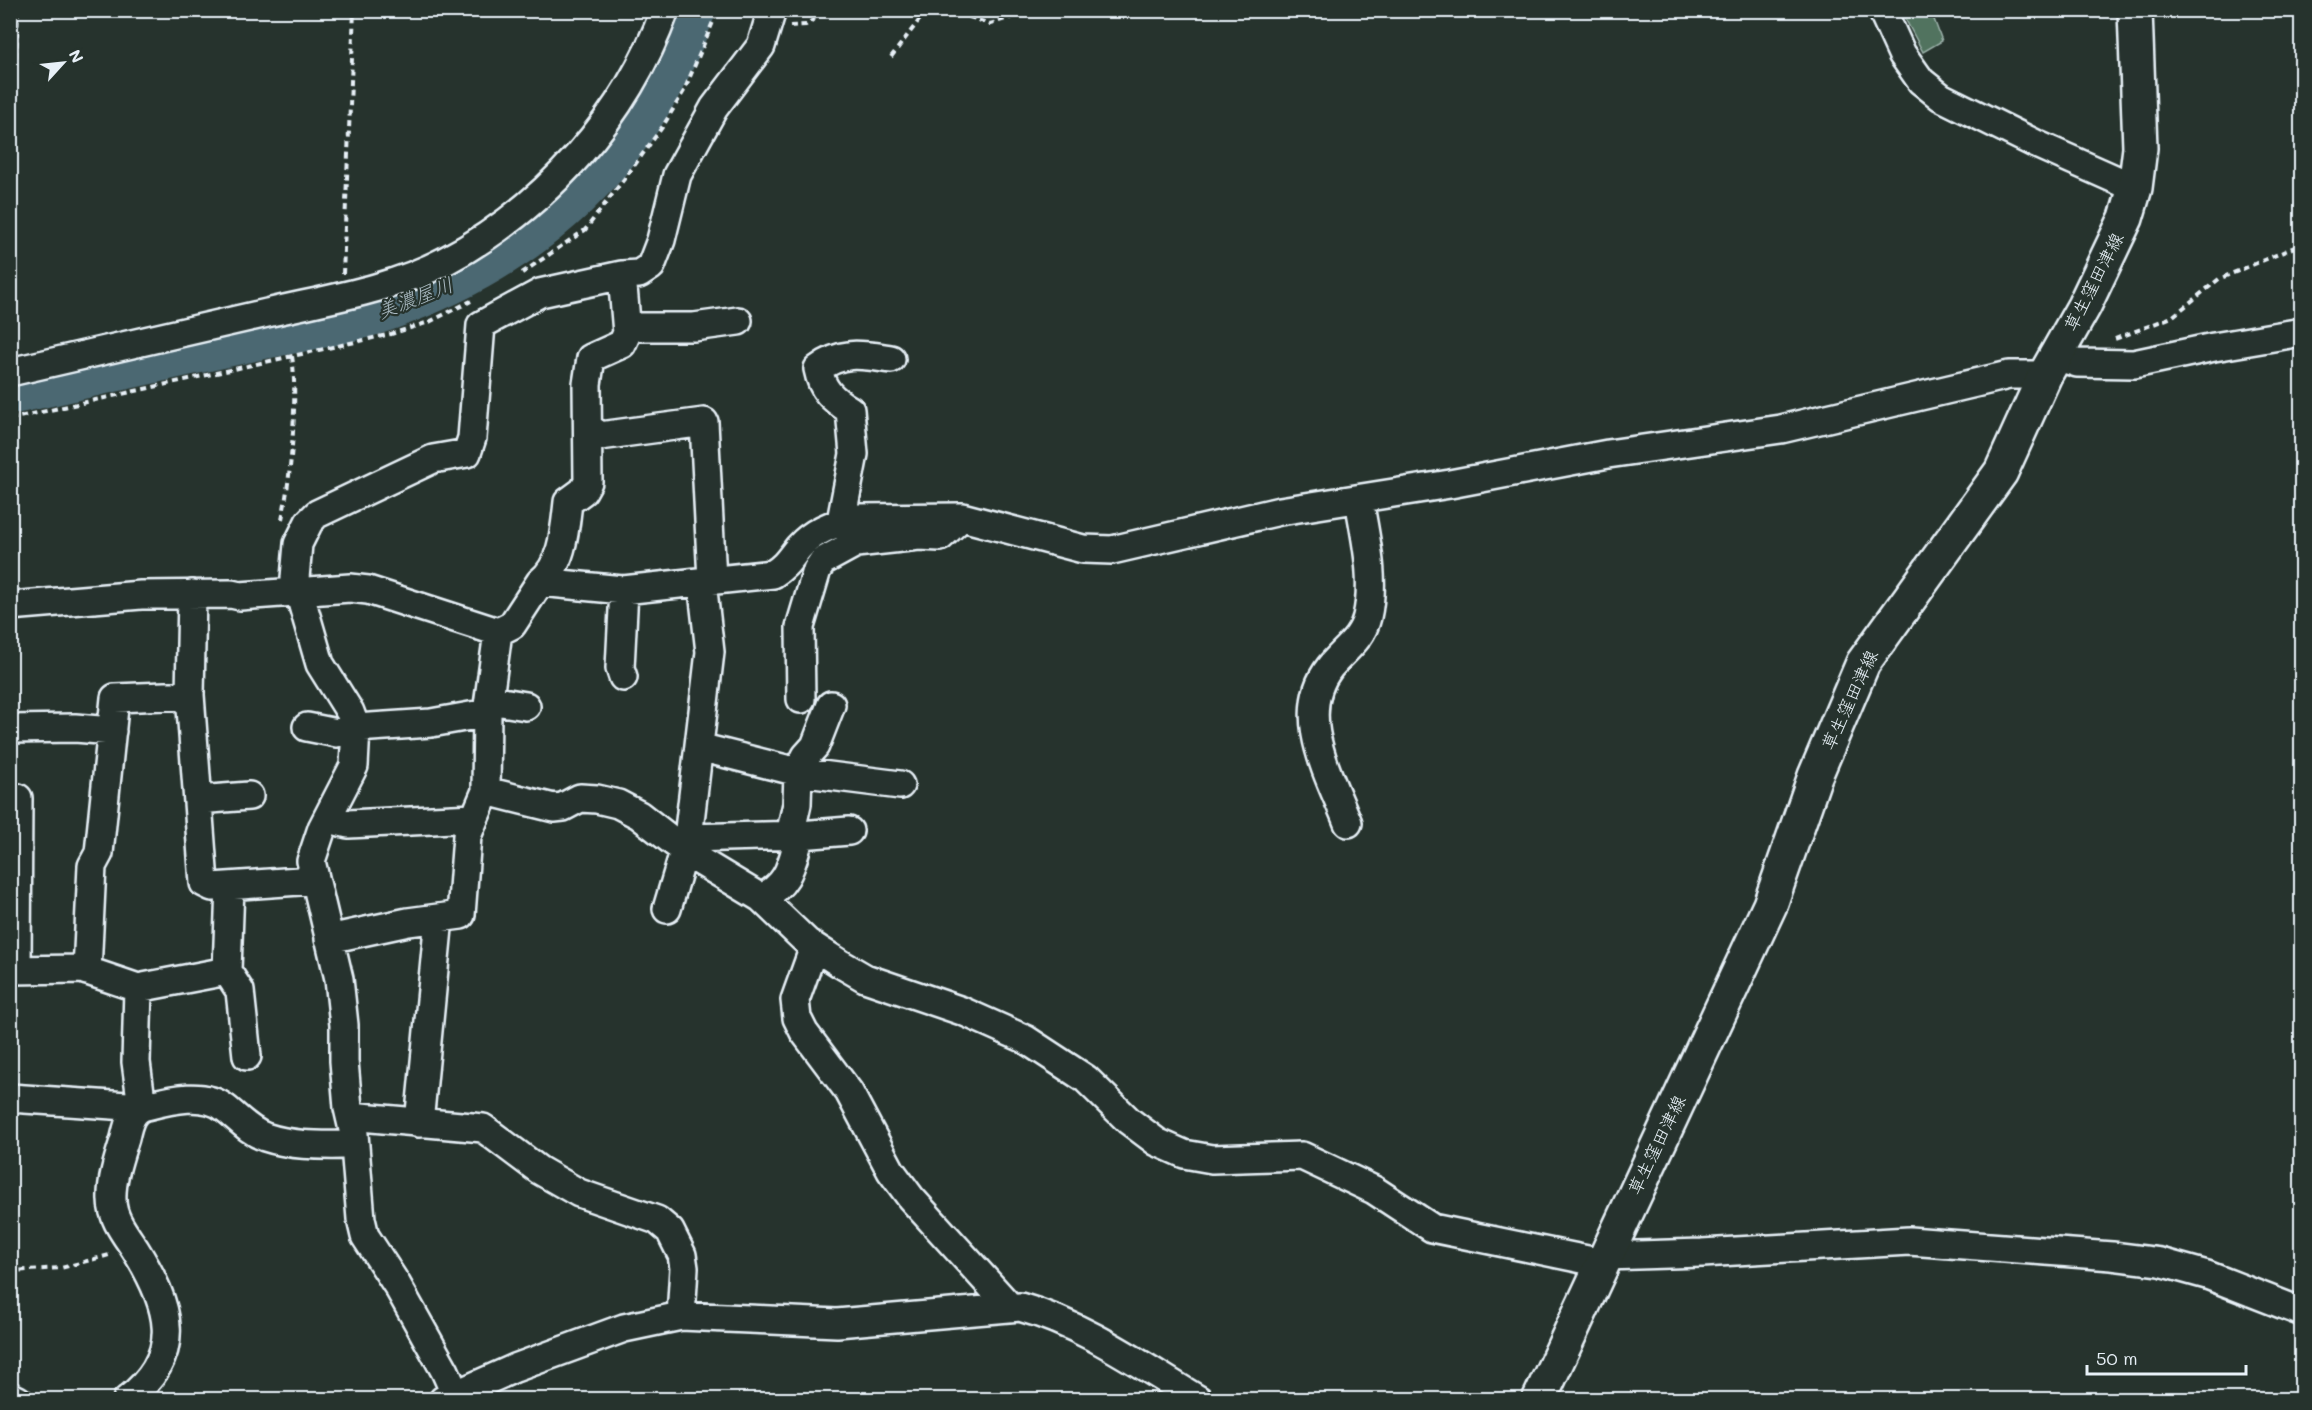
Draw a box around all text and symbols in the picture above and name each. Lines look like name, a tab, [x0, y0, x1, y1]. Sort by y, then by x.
north arrow	[33, 33, 93, 93]
text: N	[65, 46, 89, 66]
street label: 草生窪田津線	[2058, 228, 2128, 335]
water label: 美濃屋川	[373, 271, 457, 324]
street label: 草生窪田津線	[1815, 646, 1883, 754]
street label: 草生窪田津線	[1622, 1091, 1691, 1198]
scale bar	[2087, 1338, 2246, 1376]
text: 50 m	[2096, 1346, 2138, 1370]

